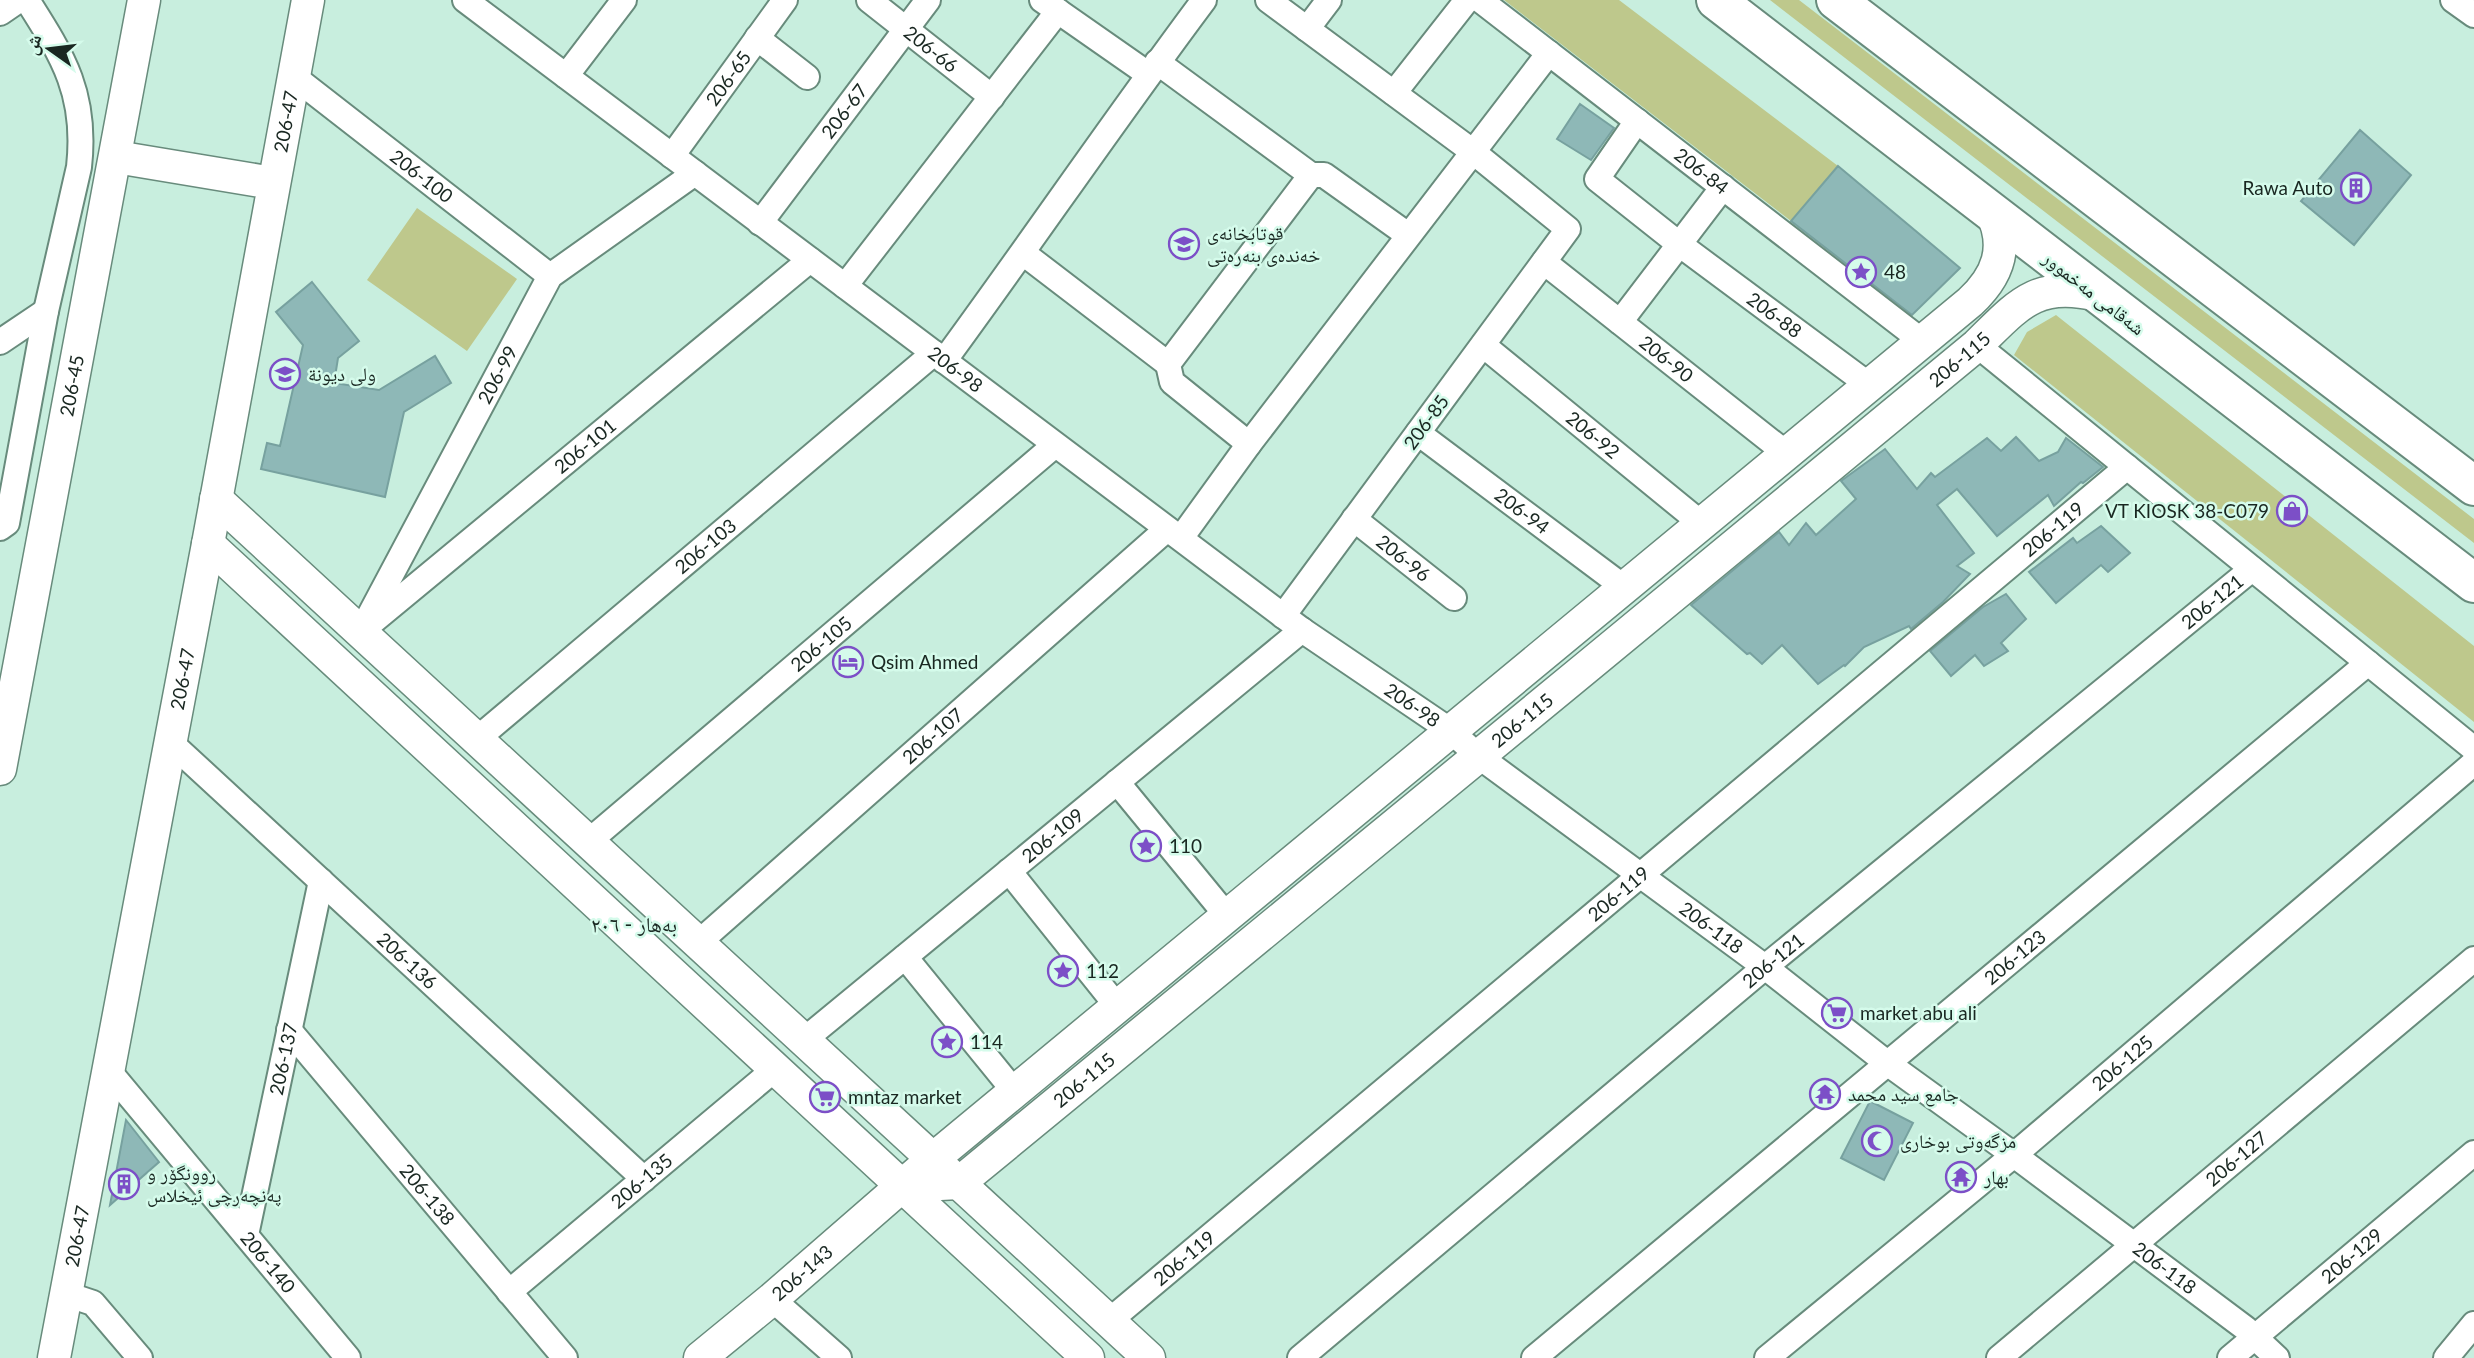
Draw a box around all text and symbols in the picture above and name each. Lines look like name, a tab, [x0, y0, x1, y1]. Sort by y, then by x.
north arrow	[14, 14, 84, 84]
street label: 206-66	[900, 20, 963, 77]
text: ش	[18, 32, 47, 58]
street label: 206-65	[700, 46, 755, 110]
street label: 206-67	[816, 79, 872, 143]
street label: 206-47	[268, 89, 302, 154]
street label: 206-84	[1670, 143, 1734, 199]
street label: 206-100	[386, 144, 458, 207]
building icon: Rawa Auto	[2339, 171, 2373, 205]
place label: Rawa Auto	[2243, 176, 2333, 199]
place label: قوتابخانەی خەندەی بنەرەتی	[1207, 221, 1320, 267]
school or university icon: قوتابخانەی خەندەی بنەرەتی	[1167, 227, 1201, 261]
street label: شەقامی مەخموور	[2037, 245, 2150, 340]
place icon: 48	[1844, 255, 1878, 289]
place label: 48	[1884, 260, 1906, 283]
street label: 206-88	[1743, 287, 1807, 342]
street label: 206-115	[1924, 326, 1995, 391]
street label: 206-90	[1635, 330, 1698, 387]
street label: 206-98	[924, 341, 988, 397]
street label: 206-99	[472, 342, 522, 407]
street label: 206-45	[54, 353, 88, 418]
school or university icon: ولی دیونة	[268, 357, 302, 391]
place label: ولی دیونة	[308, 362, 376, 386]
street label: 206-85	[1398, 390, 1453, 454]
street label: 206-92	[1562, 406, 1625, 463]
street label: 206-101	[549, 413, 620, 478]
street label: 206-94	[1491, 483, 1554, 538]
shop icon: VT KIOSK 38-C079	[2275, 494, 2309, 528]
street label: 206-119	[2017, 496, 2088, 561]
place label: VT KIOSK 38-C079	[2105, 499, 2269, 522]
street label: 206-103	[670, 513, 741, 578]
street label: 206-96	[1372, 529, 1435, 586]
street label: 206-121	[2176, 569, 2247, 633]
street label: 206-105	[785, 611, 856, 676]
hotel icon: Qsim Ahmed	[831, 645, 865, 679]
street label: 206-47	[165, 646, 199, 712]
place label: Qsim Ahmed	[871, 650, 978, 673]
street label: 206-98	[1380, 677, 1445, 731]
street label: 206-115	[1486, 688, 1557, 752]
street label: 206-107	[897, 703, 967, 768]
street label: 206-109	[1017, 803, 1088, 867]
place icon: 110	[1129, 829, 1163, 863]
place label: 110	[1169, 834, 1202, 857]
street label: 206-119	[1583, 861, 1654, 926]
street label: 206-118	[1675, 896, 1748, 958]
district label: بەهار - ٢٠٦	[591, 911, 677, 937]
street label: 206-123	[1979, 925, 2050, 989]
street label: 206-136	[373, 927, 442, 994]
street label: 206-121	[1737, 928, 1808, 992]
place icon: 112	[1046, 954, 1080, 988]
place label: 112	[1086, 959, 1119, 982]
supermarket icon: market abu ali	[1820, 996, 1854, 1030]
place label: market abu ali	[1860, 1001, 1977, 1024]
street label: 206-137	[264, 1021, 302, 1097]
place icon: 114	[930, 1025, 964, 1059]
place label: 114	[970, 1030, 1003, 1053]
street label: 206-125	[2087, 1030, 2157, 1095]
street label: 206-115	[1048, 1047, 1119, 1112]
temple icon: جامع سيد محمد	[1808, 1077, 1842, 1111]
supermarket icon: mntaz market	[808, 1080, 842, 1114]
place label: جامع سيد محمد	[1848, 1082, 1959, 1107]
place label: mntaz market	[848, 1085, 962, 1108]
mosque icon: مزگەوتی بوخاری	[1860, 1124, 1894, 1158]
street label: 206-127	[2201, 1126, 2271, 1191]
place label: مزگەوتی بوخاری	[1900, 1129, 2016, 1153]
street label: 206-135	[606, 1148, 677, 1213]
street label: 206-138	[395, 1159, 460, 1230]
temple icon: بهار	[1944, 1160, 1978, 1194]
place label: روونگۆر و په‌نچه‌رچی ئیخلاس	[147, 1161, 281, 1207]
place label: بهار	[1983, 1165, 2009, 1189]
building icon: روونگۆر و په‌نچه‌رچی ئیخلاس	[107, 1167, 141, 1201]
street label: 206-47	[59, 1203, 94, 1269]
street label: 206-129	[2316, 1223, 2387, 1288]
street label: 206-119	[1148, 1225, 1219, 1290]
street label: 206-140	[236, 1226, 301, 1297]
street label: 206-118	[2129, 1236, 2201, 1299]
street label: 206-143	[767, 1240, 837, 1305]

